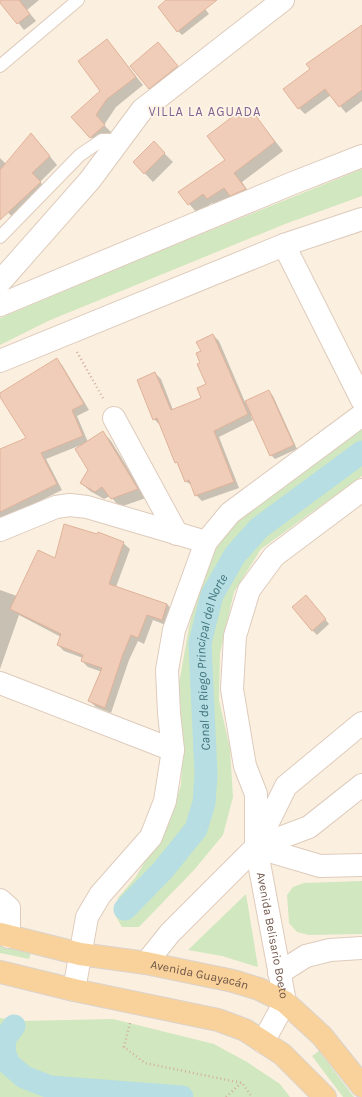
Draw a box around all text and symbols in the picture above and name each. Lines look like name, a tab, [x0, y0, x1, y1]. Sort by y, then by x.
district label: VILLA LA AGUADA	[148, 104, 262, 119]
water label: Canal de Riego Principal del Norte	[192, 571, 230, 751]
street label: Avenida Belisario Boeto	[254, 871, 291, 1000]
street label: Avenida Guayacán	[149, 957, 251, 992]

